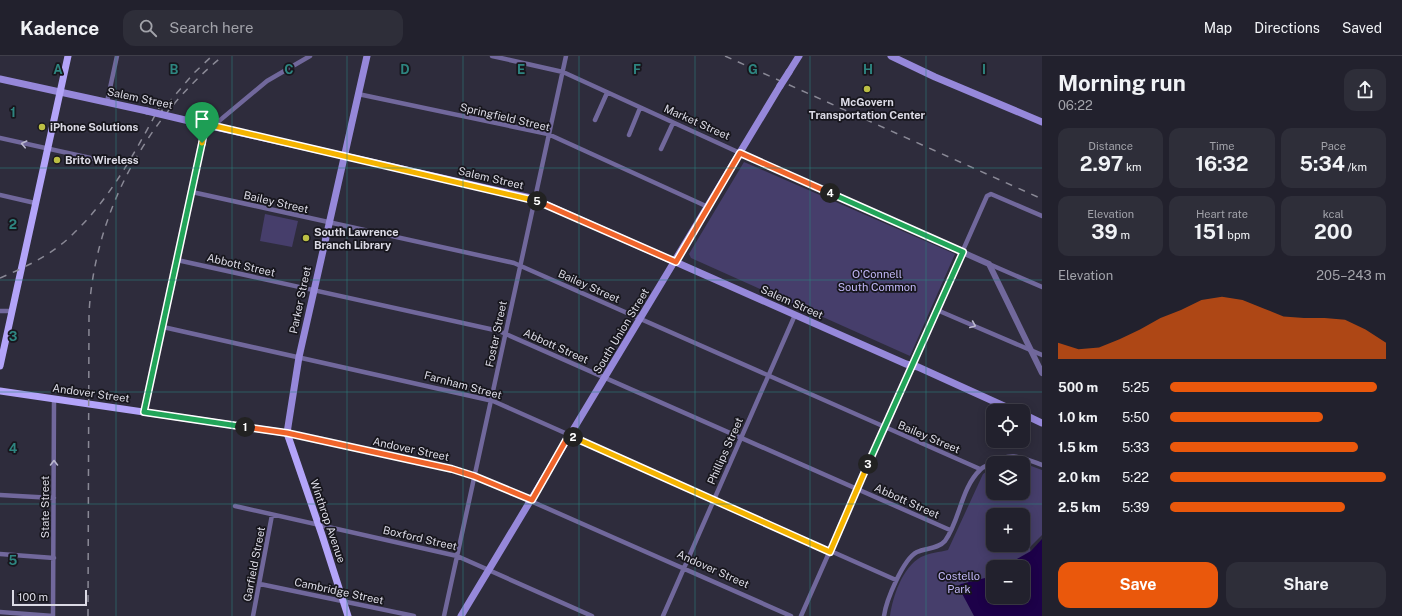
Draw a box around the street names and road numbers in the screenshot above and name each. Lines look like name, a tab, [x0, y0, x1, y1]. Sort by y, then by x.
street label: Salem Street	[106, 85, 174, 111]
street label: Springfield Street	[459, 101, 551, 133]
street label: Market Street	[662, 102, 732, 142]
street label: Salem Street	[457, 165, 525, 191]
street label: Bailey Street	[242, 189, 310, 215]
street label: Abbott Street	[206, 251, 276, 279]
street label: Parker Street	[287, 265, 313, 335]
street label: Bailey Street	[556, 267, 622, 305]
street label: Salem Street	[759, 283, 825, 321]
street label: South Union Street	[591, 286, 651, 376]
street label: Foster Street	[483, 300, 509, 368]
street label: Abbott Street	[522, 326, 590, 366]
street label: Farnham Street	[423, 369, 503, 401]
street label: Andover Street	[52, 382, 130, 404]
street label: Phillips Street	[705, 416, 745, 486]
street label: Bailey Street	[896, 419, 962, 455]
street label: Andover Street	[372, 435, 450, 463]
street label: State Street	[39, 476, 51, 538]
street label: Winthrop Avenue	[308, 478, 348, 564]
street label: Abbott Street	[873, 481, 941, 521]
street label: Boxford Street	[382, 524, 458, 552]
street label: Garfield Street	[241, 526, 267, 602]
street label: Andover Street	[675, 548, 751, 590]
street label: Cambridge Street	[293, 576, 385, 606]

